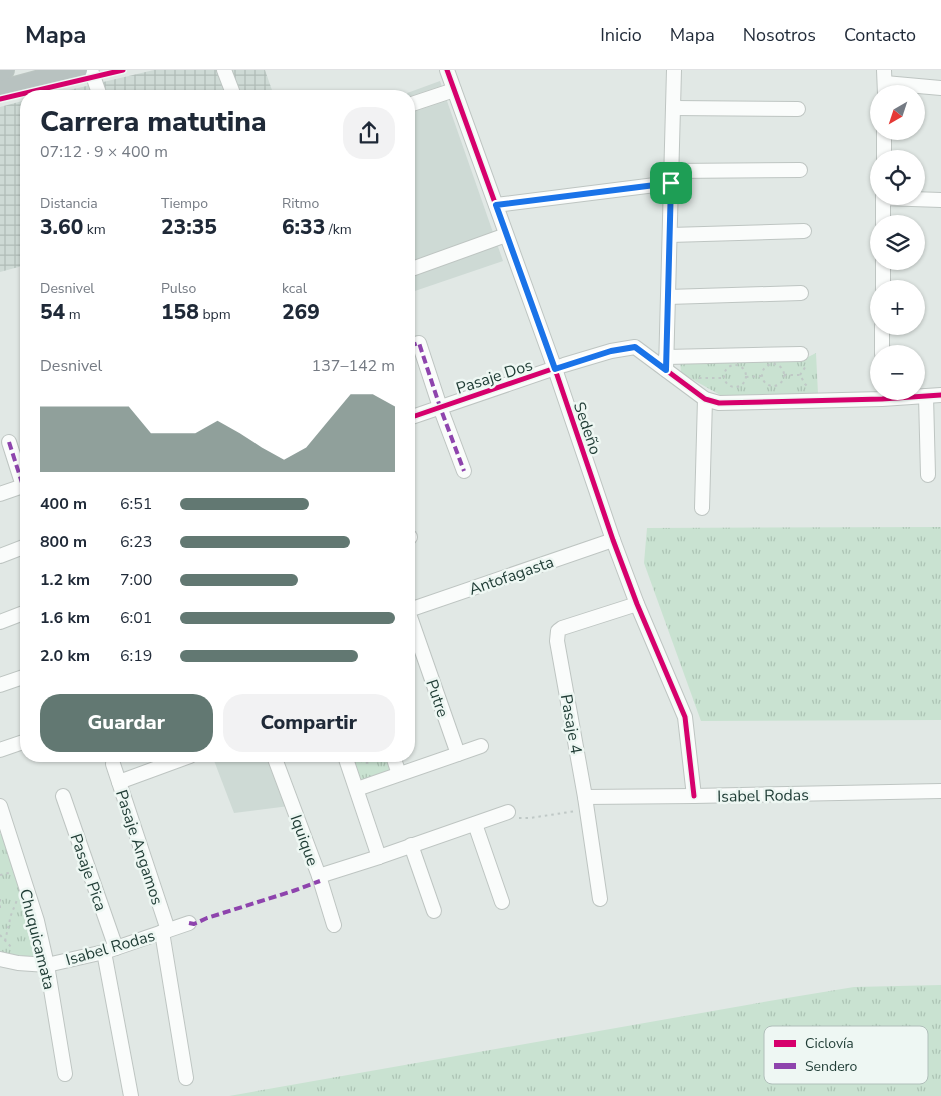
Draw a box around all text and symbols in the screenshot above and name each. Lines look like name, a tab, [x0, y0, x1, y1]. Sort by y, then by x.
text: Mapa	[25, 19, 87, 51]
text: Inicio	[600, 23, 642, 47]
text: Mapa	[670, 23, 715, 47]
text: Nosotros	[743, 23, 816, 47]
text: Contacto	[844, 23, 916, 47]
north arrow	[870, 85, 925, 140]
map controls	[870, 85, 925, 400]
text: Carrera matutina	[40, 103, 267, 141]
button: share	[343, 107, 395, 159]
text: 07:12 · 9 × 400 m	[40, 141, 168, 163]
button: locate	[870, 150, 925, 205]
pin	[650, 162, 692, 204]
icon: arrive	[657, 169, 685, 197]
text: Distancia	[40, 194, 98, 213]
text: Tiempo	[161, 194, 208, 213]
text: Ritmo	[282, 194, 319, 213]
text: 3.60	[40, 213, 83, 241]
text: 23:35	[161, 213, 217, 241]
text: 6:33	[282, 213, 325, 241]
button: layers	[870, 215, 925, 270]
text: km	[83, 220, 106, 239]
text: /km	[325, 220, 352, 239]
text: Desnivel	[40, 279, 94, 298]
text: Pulso	[161, 279, 196, 298]
text: kcal	[282, 279, 307, 298]
button: +	[870, 280, 925, 335]
text: 54	[40, 298, 65, 326]
text: 158	[161, 298, 199, 326]
text: 269	[282, 298, 320, 326]
text: m	[65, 305, 81, 324]
text: bpm	[199, 305, 231, 324]
button: −	[870, 345, 925, 400]
street label: Pasaje Dos	[453, 354, 535, 400]
text: Desnivel	[40, 355, 102, 377]
text: 137–142 m	[312, 355, 395, 377]
street label: Sedeño	[568, 399, 606, 458]
text: 400 m	[40, 493, 87, 515]
text: 6:51	[120, 493, 152, 515]
text: 800 m	[40, 531, 87, 553]
text: 6:23	[120, 531, 152, 553]
street label: Antofagasta	[466, 551, 557, 601]
text: 1.2 km	[40, 569, 90, 591]
text: 7:00	[120, 569, 152, 591]
text: 1.6 km	[40, 607, 90, 629]
text: 6:01	[120, 607, 152, 629]
text: 2.0 km	[40, 645, 90, 667]
text: 6:19	[120, 645, 152, 667]
street label: Putre	[420, 676, 454, 720]
street label: Pasaje 4	[555, 693, 587, 756]
button: Guardar	[40, 694, 213, 752]
button: Compartir	[223, 694, 395, 752]
street label: Isabel Rodas	[717, 784, 809, 808]
street label: Pasaje Angamos	[110, 787, 168, 908]
street label: Iquique	[285, 812, 323, 869]
street label: Pasaje Pica	[65, 831, 112, 914]
street label: Chuquicamata	[14, 887, 60, 992]
street label: Isabel Rodas	[63, 925, 157, 971]
legend	[764, 1026, 928, 1084]
text: Ciclovía	[805, 1034, 854, 1053]
text: Sendero	[805, 1057, 858, 1076]

